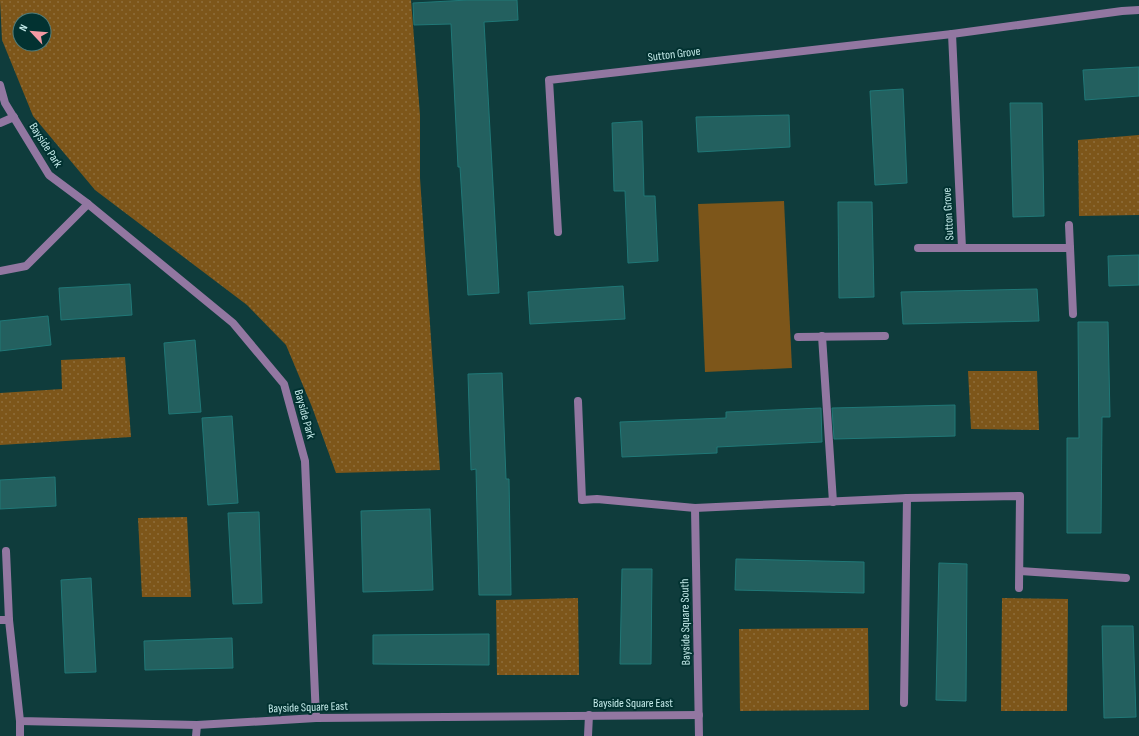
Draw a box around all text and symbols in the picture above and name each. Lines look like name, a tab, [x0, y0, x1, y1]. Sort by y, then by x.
north arrow	[12, 12, 52, 52]
text: N	[16, 22, 31, 33]
street label: Sutton Grove	[647, 44, 701, 65]
street label: Bayside Park	[26, 120, 66, 171]
street label: Sutton Grove	[940, 187, 957, 241]
street label: Bayside Park	[291, 388, 318, 441]
street label: Bayside Square South	[677, 579, 694, 665]
street label: Bayside Square East	[593, 696, 673, 711]
street label: Bayside Square East	[268, 699, 349, 716]

